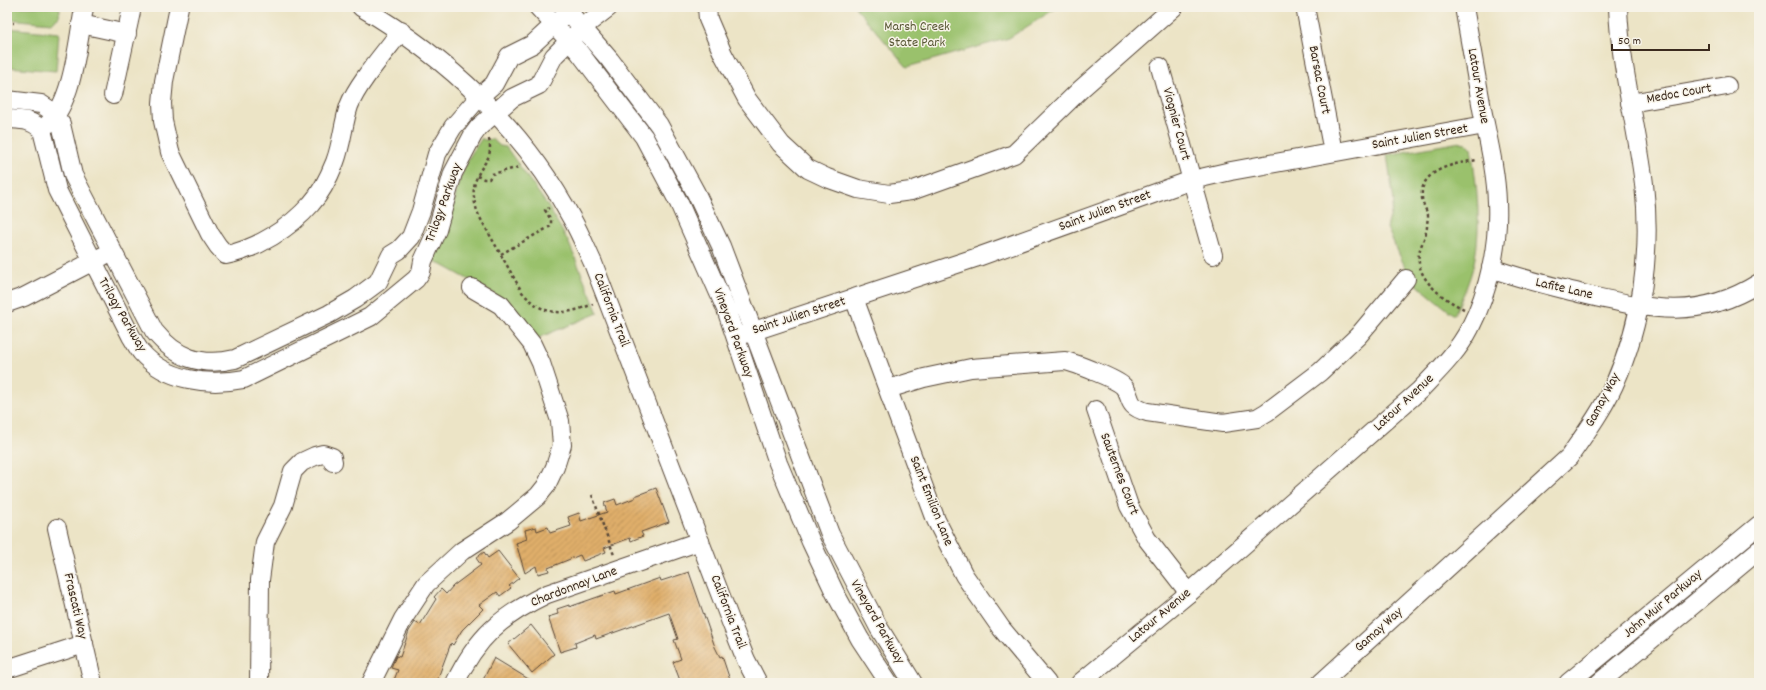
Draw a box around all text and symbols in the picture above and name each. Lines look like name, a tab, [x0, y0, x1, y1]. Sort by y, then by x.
park label: Marsh Creek State Park	[884, 17, 950, 53]
scale bar	[1612, 26, 1709, 52]
text: 50 m	[1618, 33, 1641, 50]
street label: Barsac Court	[1303, 44, 1335, 116]
street label: Latour Avenue	[1462, 47, 1494, 125]
street label: Medoc Court	[1645, 78, 1713, 110]
street label: Viognier Court	[1157, 85, 1195, 163]
street label: Saint Julien Street	[1370, 119, 1470, 155]
street label: Trilogy Parkway	[420, 160, 468, 245]
street label: Saint Julien Street	[1056, 185, 1154, 237]
street label: California Trail	[588, 270, 635, 351]
street label: Lafite Lane	[1533, 273, 1595, 305]
street label: Trilogy Parkway	[93, 274, 152, 356]
street label: Vineyard Parkway	[707, 285, 759, 381]
street label: Saint Julien Street	[750, 291, 848, 341]
street label: Gamay Way	[1580, 369, 1626, 431]
street label: Latour Avenue	[1369, 370, 1439, 436]
street label: Sauternes Court	[1094, 430, 1144, 518]
street label: Saint Emilion Lane	[904, 453, 958, 549]
street label: Chardonnay Lane	[528, 561, 620, 613]
street label: John Muir Parkway	[1619, 565, 1707, 643]
street label: Frascati Way	[58, 571, 92, 641]
street label: California Trail	[705, 572, 752, 653]
street label: Vineyard Parkway	[845, 576, 909, 668]
street label: Latour Avenue	[1124, 584, 1196, 648]
street label: Gamay Way	[1350, 603, 1408, 657]

